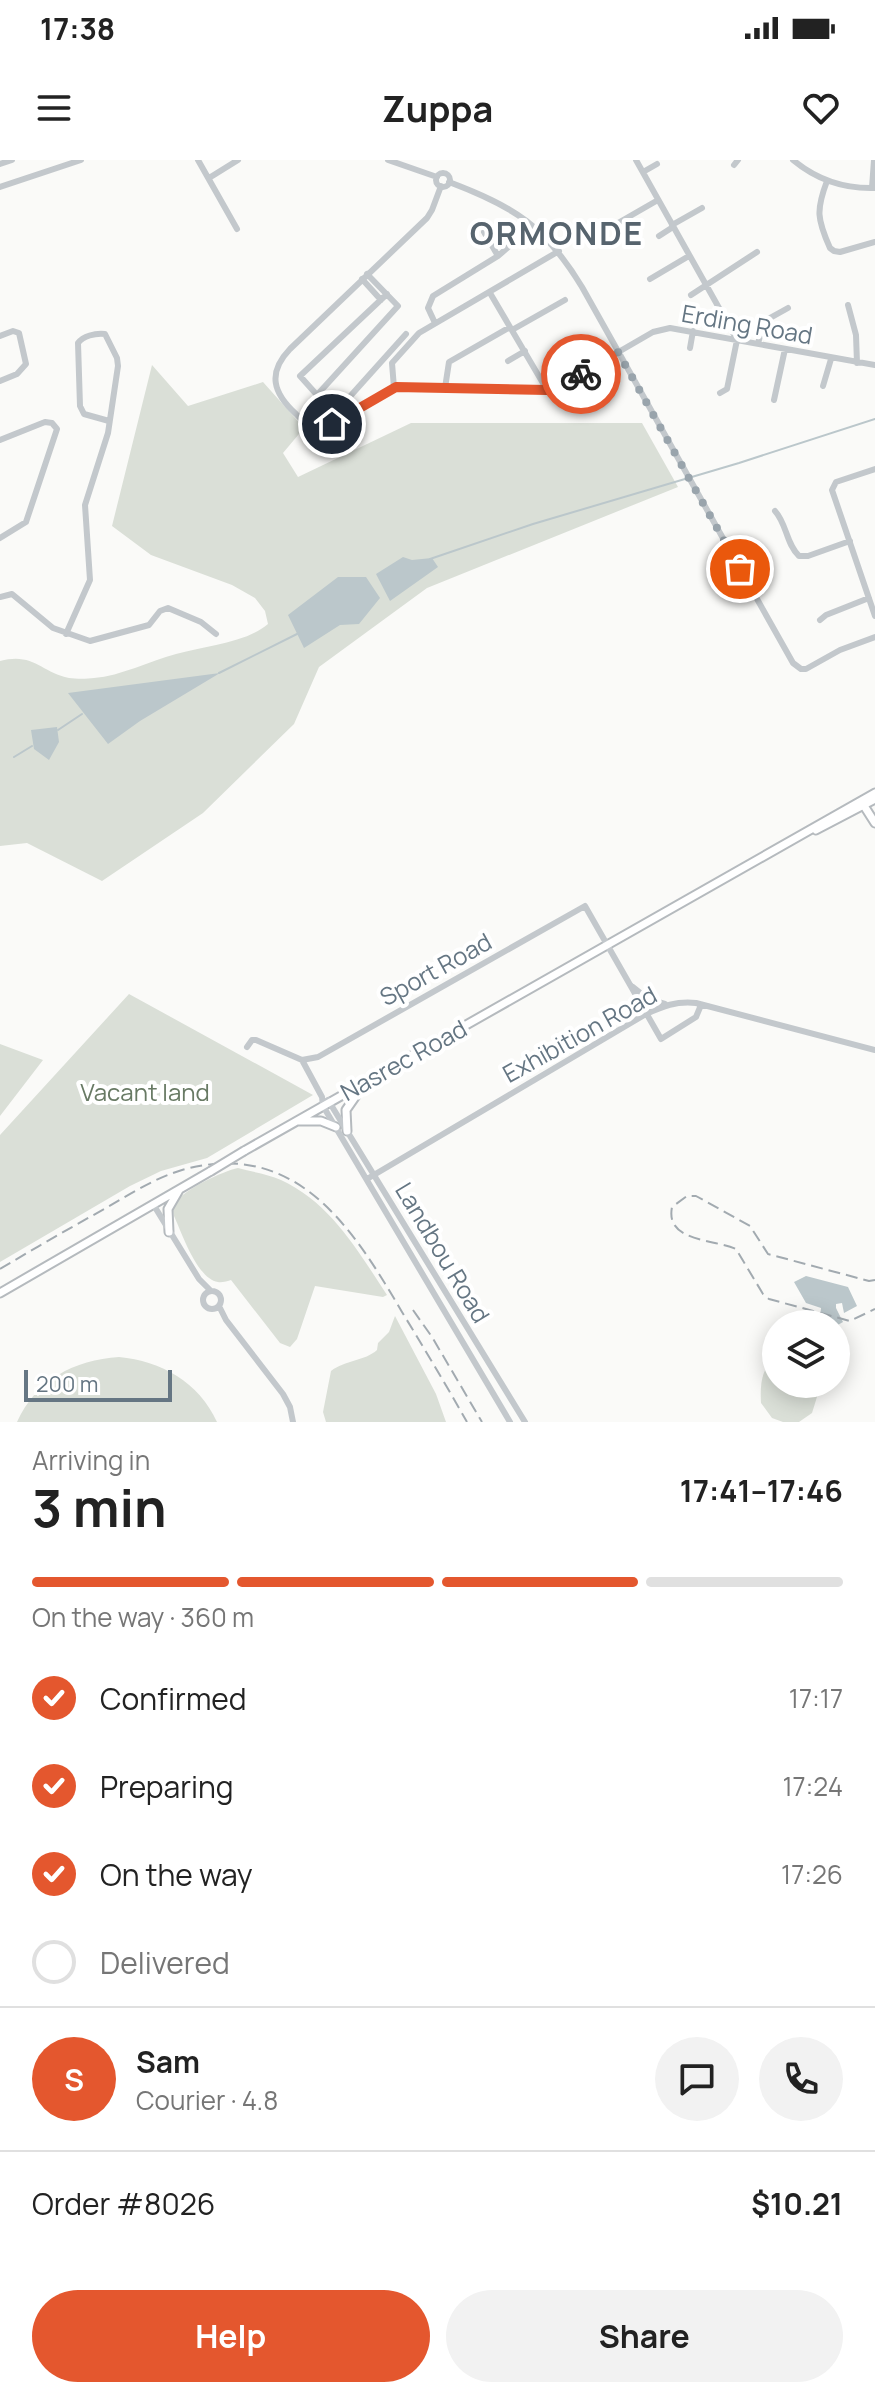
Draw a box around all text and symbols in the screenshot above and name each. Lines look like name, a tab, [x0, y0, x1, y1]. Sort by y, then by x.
text: 17:38	[40, 8, 115, 49]
text: Zuppa	[382, 84, 493, 133]
icon: menu	[32, 86, 76, 130]
icon: heart	[799, 86, 843, 130]
district label: ORMONDE	[470, 211, 644, 255]
street label: Erding Road	[679, 296, 815, 351]
courier	[541, 334, 621, 414]
icon: bike	[559, 352, 603, 396]
pin	[298, 390, 366, 458]
icon: home	[310, 402, 354, 446]
pin	[706, 535, 774, 603]
icon: bag	[718, 547, 762, 591]
street label: Sport Road	[373, 924, 497, 1013]
street label: Exhibition Road	[496, 978, 662, 1090]
street label: Nasrec Road	[334, 1011, 472, 1108]
park label: Vacant land	[80, 1075, 210, 1108]
street label: Landbou Road	[388, 1176, 498, 1329]
map controls	[762, 1310, 850, 1398]
button: layers	[762, 1310, 850, 1398]
scale bar	[24, 1366, 172, 1402]
text: 200 m	[36, 1369, 98, 1399]
text: Arriving in	[32, 1442, 150, 1478]
text: 17:41–17:46	[680, 1470, 843, 1511]
text: 3 min	[32, 1472, 167, 1543]
text: On the way · 360 m	[32, 1599, 254, 1635]
icon: check	[32, 1676, 76, 1720]
text: Confirmed	[100, 1678, 247, 1719]
text: 17:17	[789, 1680, 843, 1716]
icon: check	[32, 1764, 76, 1808]
text: Preparing	[100, 1766, 234, 1807]
text: 17:24	[782, 1768, 843, 1804]
icon: check	[32, 1852, 76, 1896]
text: On the way	[100, 1854, 253, 1895]
text: 17:26	[781, 1856, 843, 1892]
text: Delivered	[100, 1942, 230, 1983]
button: chat	[655, 2037, 739, 2121]
button: phone	[759, 2037, 843, 2121]
text: Sam	[136, 2041, 200, 2082]
text: S	[64, 2059, 84, 2100]
text: Courier · 4.8	[136, 2082, 278, 2118]
text: Order #8026	[32, 2183, 215, 2224]
text: $10.21	[751, 2183, 843, 2224]
button: Help	[32, 2290, 430, 2382]
button: Share	[446, 2290, 843, 2382]

